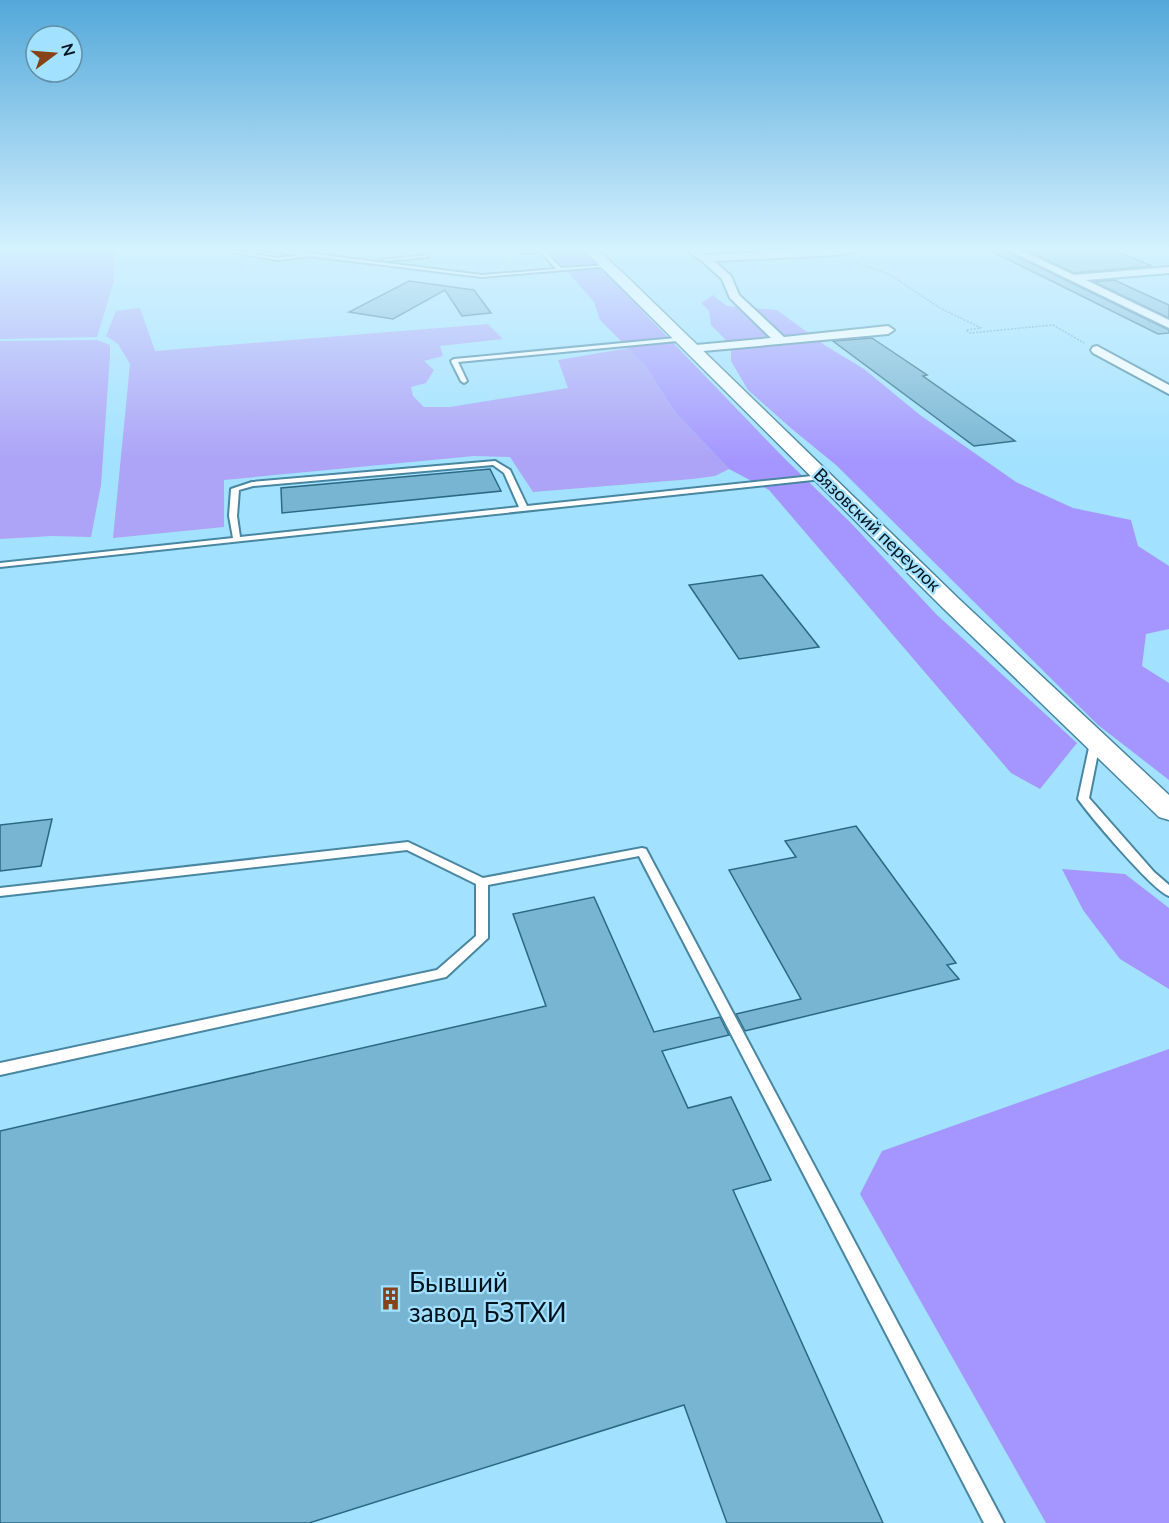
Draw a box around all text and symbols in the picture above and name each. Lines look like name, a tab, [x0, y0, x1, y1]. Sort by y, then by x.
north arrow	[24, 24, 84, 84]
text: N	[58, 41, 80, 58]
street label: Вязовский переулок	[810, 463, 946, 596]
place label: Бывший завод БЗТХИ	[409, 1266, 567, 1328]
building icon: Бывший завод БЗТХИ	[378, 1285, 404, 1311]

